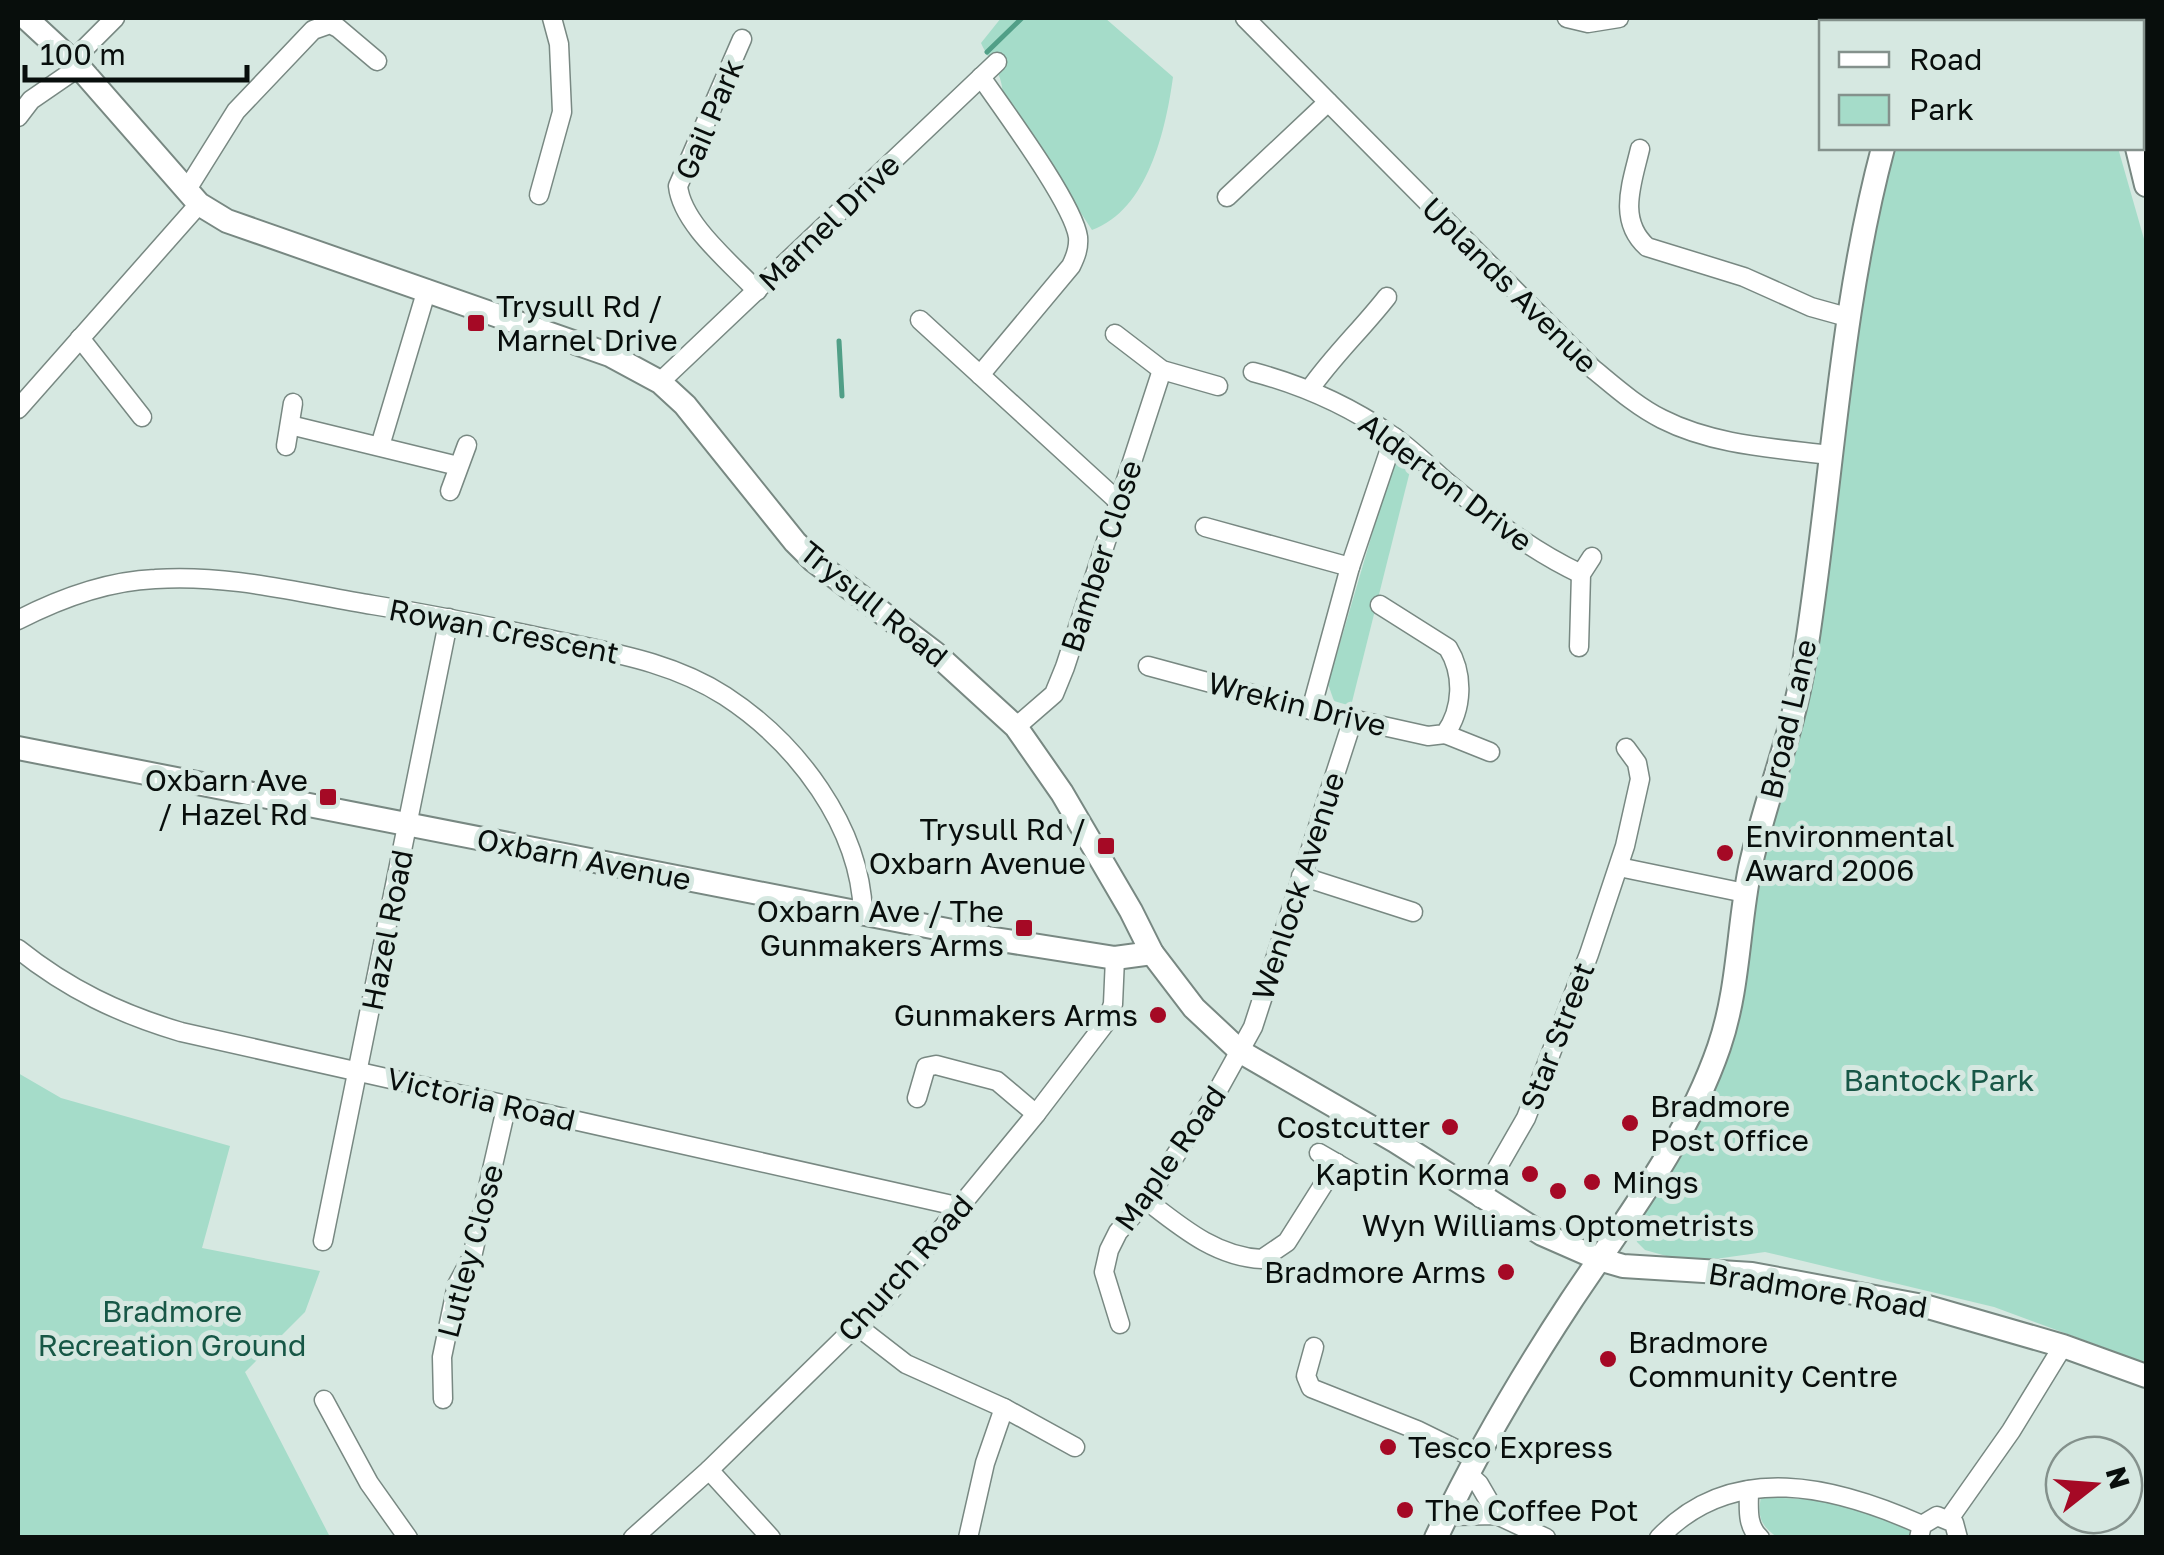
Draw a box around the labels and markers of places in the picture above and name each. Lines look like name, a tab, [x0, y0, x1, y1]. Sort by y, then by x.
place label: Trysull Rd / Marnel Drive	[496, 288, 678, 358]
marker: Trysull Rd / Marnel Drive	[465, 312, 487, 334]
place label: Oxbarn Ave / Hazel Rd	[145, 762, 308, 832]
marker: Oxbarn Ave / Hazel Rd	[317, 786, 339, 808]
place label: Trysull Rd / Oxbarn Avenue	[869, 811, 1086, 881]
place label: Environmental Award 2006	[1745, 818, 1955, 888]
marker: Trysull Rd / Oxbarn Avenue	[1095, 835, 1117, 857]
marker: Environmental Award 2006	[1714, 842, 1736, 864]
place label: Oxbarn Ave / The Gunmakers Arms	[757, 893, 1004, 963]
marker: Oxbarn Ave / The Gunmakers Arms	[1013, 917, 1035, 939]
place label: Gunmakers Arms	[894, 997, 1138, 1033]
marker: Gunmakers Arms	[1147, 1004, 1169, 1026]
place label: Bradmore Post Office	[1650, 1088, 1809, 1158]
place label: Costcutter	[1276, 1109, 1430, 1145]
marker: Bradmore Post Office	[1619, 1112, 1641, 1134]
marker: Costcutter	[1439, 1116, 1461, 1138]
place label: Kaptin Korma	[1315, 1156, 1510, 1192]
marker: Kaptin Korma	[1519, 1163, 1541, 1185]
place label: Mings	[1612, 1164, 1699, 1200]
marker: Mings	[1581, 1171, 1603, 1193]
marker: Wyn Williams Optometrists	[1547, 1180, 1569, 1202]
place label: Wyn Williams Optometrists	[1362, 1207, 1754, 1243]
place label: Bradmore Arms	[1264, 1254, 1486, 1290]
marker: Bradmore Arms	[1495, 1261, 1517, 1283]
place label: Bradmore Community Centre	[1628, 1324, 1898, 1394]
marker: Bradmore Community Centre	[1597, 1348, 1619, 1370]
place label: Tesco Express	[1408, 1429, 1613, 1465]
marker: Tesco Express	[1377, 1436, 1399, 1458]
place label: The Coffee Pot	[1425, 1492, 1639, 1528]
marker: The Coffee Pot	[1394, 1499, 1416, 1521]

